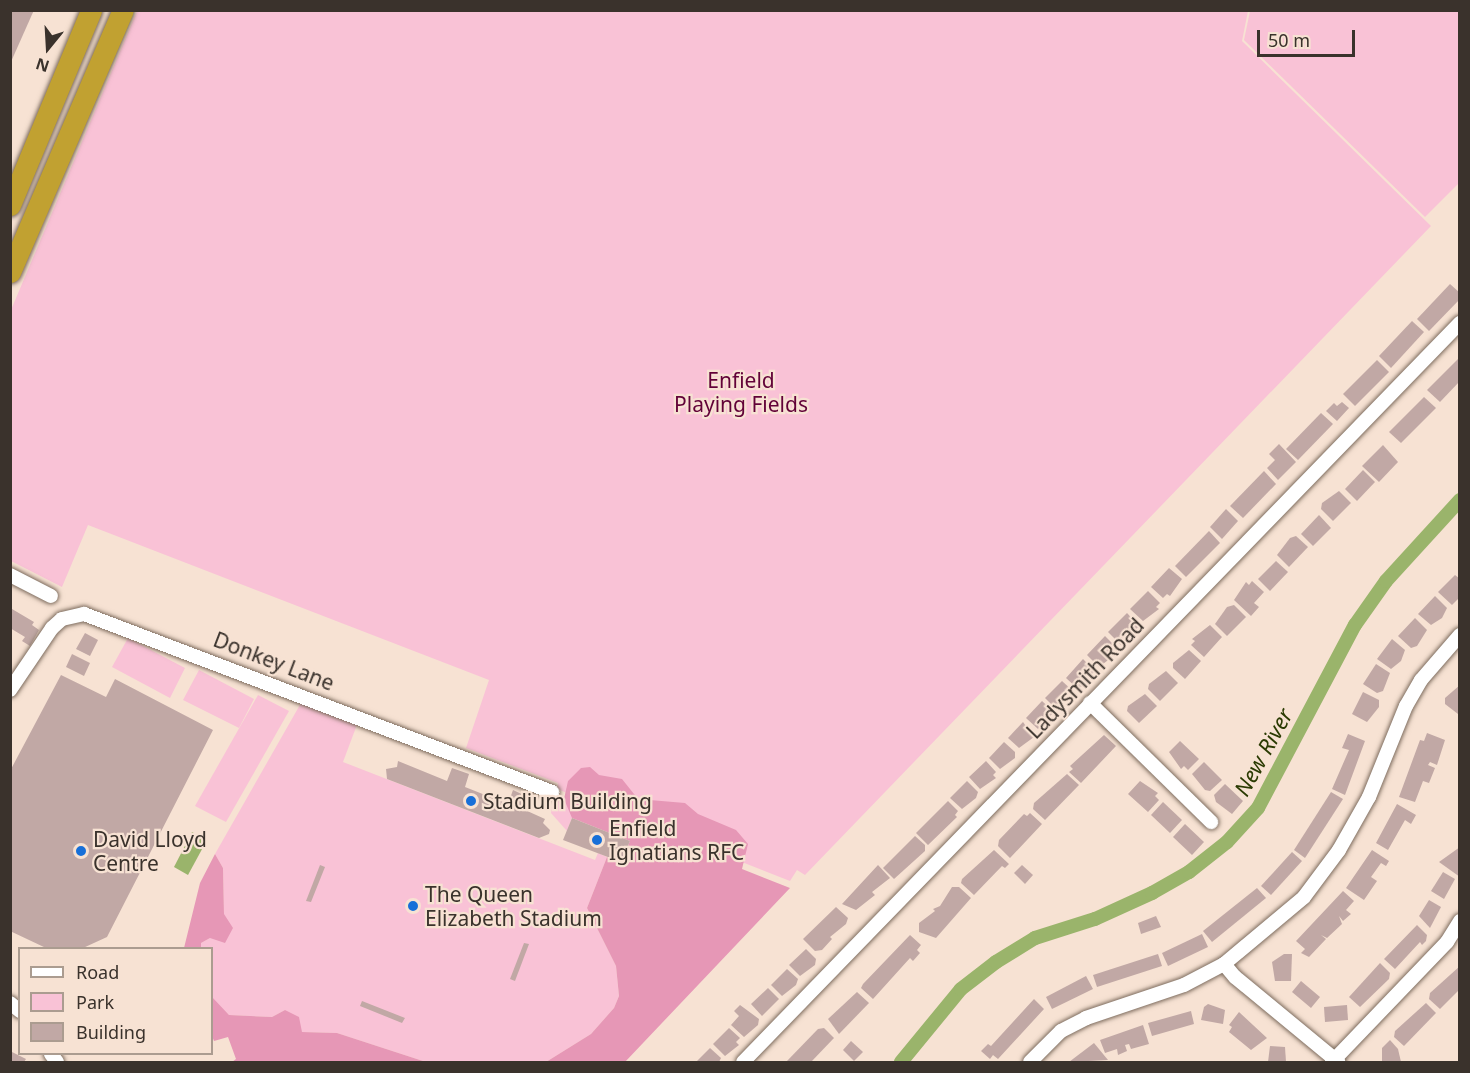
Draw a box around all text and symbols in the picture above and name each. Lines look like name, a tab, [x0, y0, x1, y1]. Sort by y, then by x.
north arrow	[18, 18, 78, 78]
scale bar	[1260, 18, 1358, 56]
text: 50 m	[1268, 28, 1310, 52]
text: N	[33, 53, 52, 78]
park label: Enfield Playing Fields	[674, 367, 808, 417]
street label: Ladysmith Road	[1021, 612, 1149, 744]
street label: Donkey Lane	[210, 626, 338, 696]
water label: New River	[1228, 704, 1298, 800]
place label: Stadium Building	[483, 788, 652, 814]
marker: Stadium Building	[464, 794, 478, 808]
place label: Enfield Ignatians RFC	[609, 815, 744, 865]
place label: David Lloyd Centre	[93, 826, 207, 876]
marker: Enfield Ignatians RFC	[590, 833, 604, 847]
marker: David Lloyd Centre	[74, 844, 88, 858]
place label: The Queen Elizabeth Stadium	[425, 881, 602, 931]
marker: The Queen Elizabeth Stadium	[406, 899, 420, 913]
legend	[18, 947, 213, 1055]
text: Road	[76, 960, 119, 984]
text: Park	[76, 990, 114, 1014]
text: Building	[76, 1020, 146, 1044]

